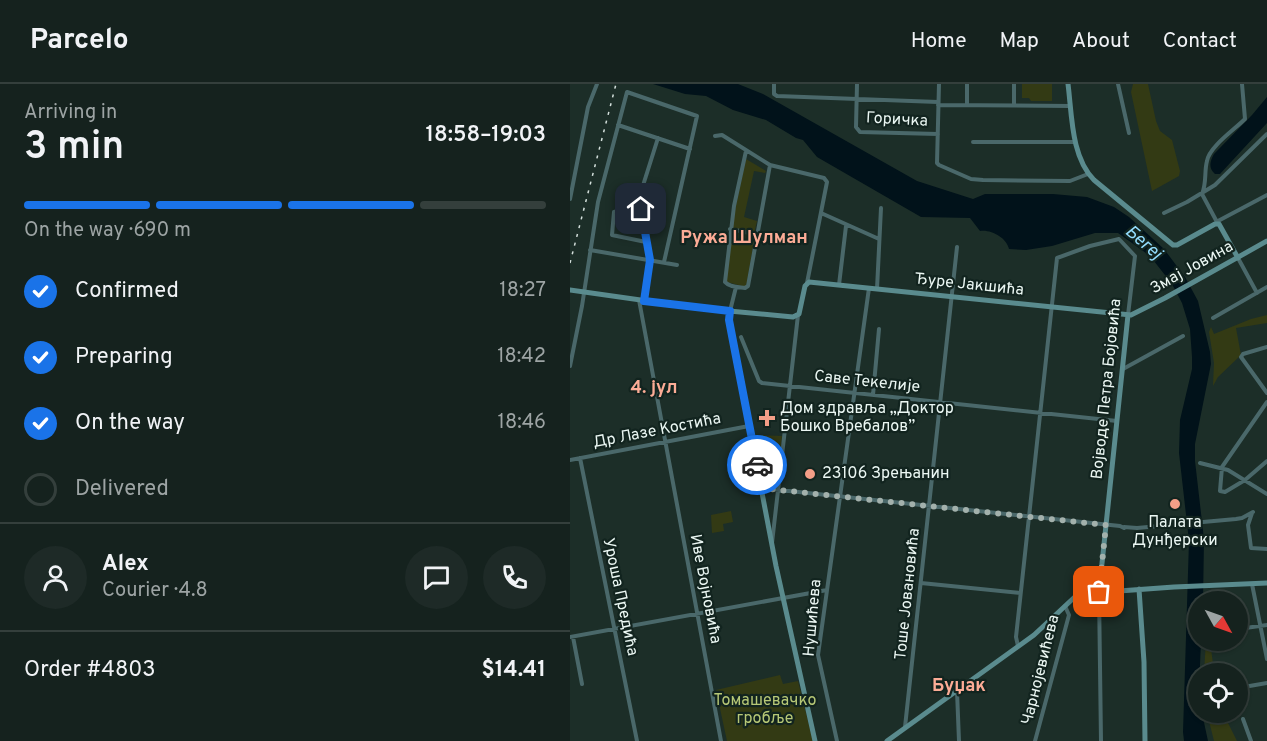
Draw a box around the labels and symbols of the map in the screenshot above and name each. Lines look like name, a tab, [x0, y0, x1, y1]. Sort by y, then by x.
street label: Горичка	[866, 108, 928, 132]
pin	[615, 183, 666, 234]
water label: Бегеј	[1120, 221, 1167, 266]
district label: Ружа Шулман	[680, 227, 808, 250]
street label: Змај Јовина	[1147, 237, 1237, 299]
street label: Ђуре Јакшића	[913, 269, 1025, 301]
street label: Војводе Петра Бојовића	[1088, 298, 1126, 480]
street label: Саве Текелије	[813, 366, 921, 398]
district label: 4. јул	[631, 377, 677, 400]
place label: Дом здравља „Доктор Бошко Вребалов”	[780, 399, 954, 437]
street label: Др Лазе Костића	[591, 409, 723, 453]
marker: Дом здравља „Доктор Бошко Вребалов”	[758, 409, 776, 427]
courier	[727, 435, 787, 495]
place label: 23106 Зрењанин	[822, 464, 950, 484]
marker: 23106 Зрењанин	[803, 467, 817, 481]
marker: Палата Дунђерски	[1168, 497, 1182, 511]
place label: Палата Дунђерски	[1132, 513, 1218, 551]
street label: Тоше Јовановића	[891, 527, 925, 661]
street label: Иве Војновића	[685, 533, 725, 645]
street label: Уроша Предића	[598, 536, 642, 658]
pin	[1073, 566, 1124, 617]
street label: Нушићева	[800, 578, 826, 658]
north arrow	[1188, 591, 1248, 651]
street label: Чарнојевићева	[1018, 613, 1064, 727]
district label: Буџак	[932, 675, 986, 698]
park label: Томашевачко гробље	[714, 691, 816, 729]

